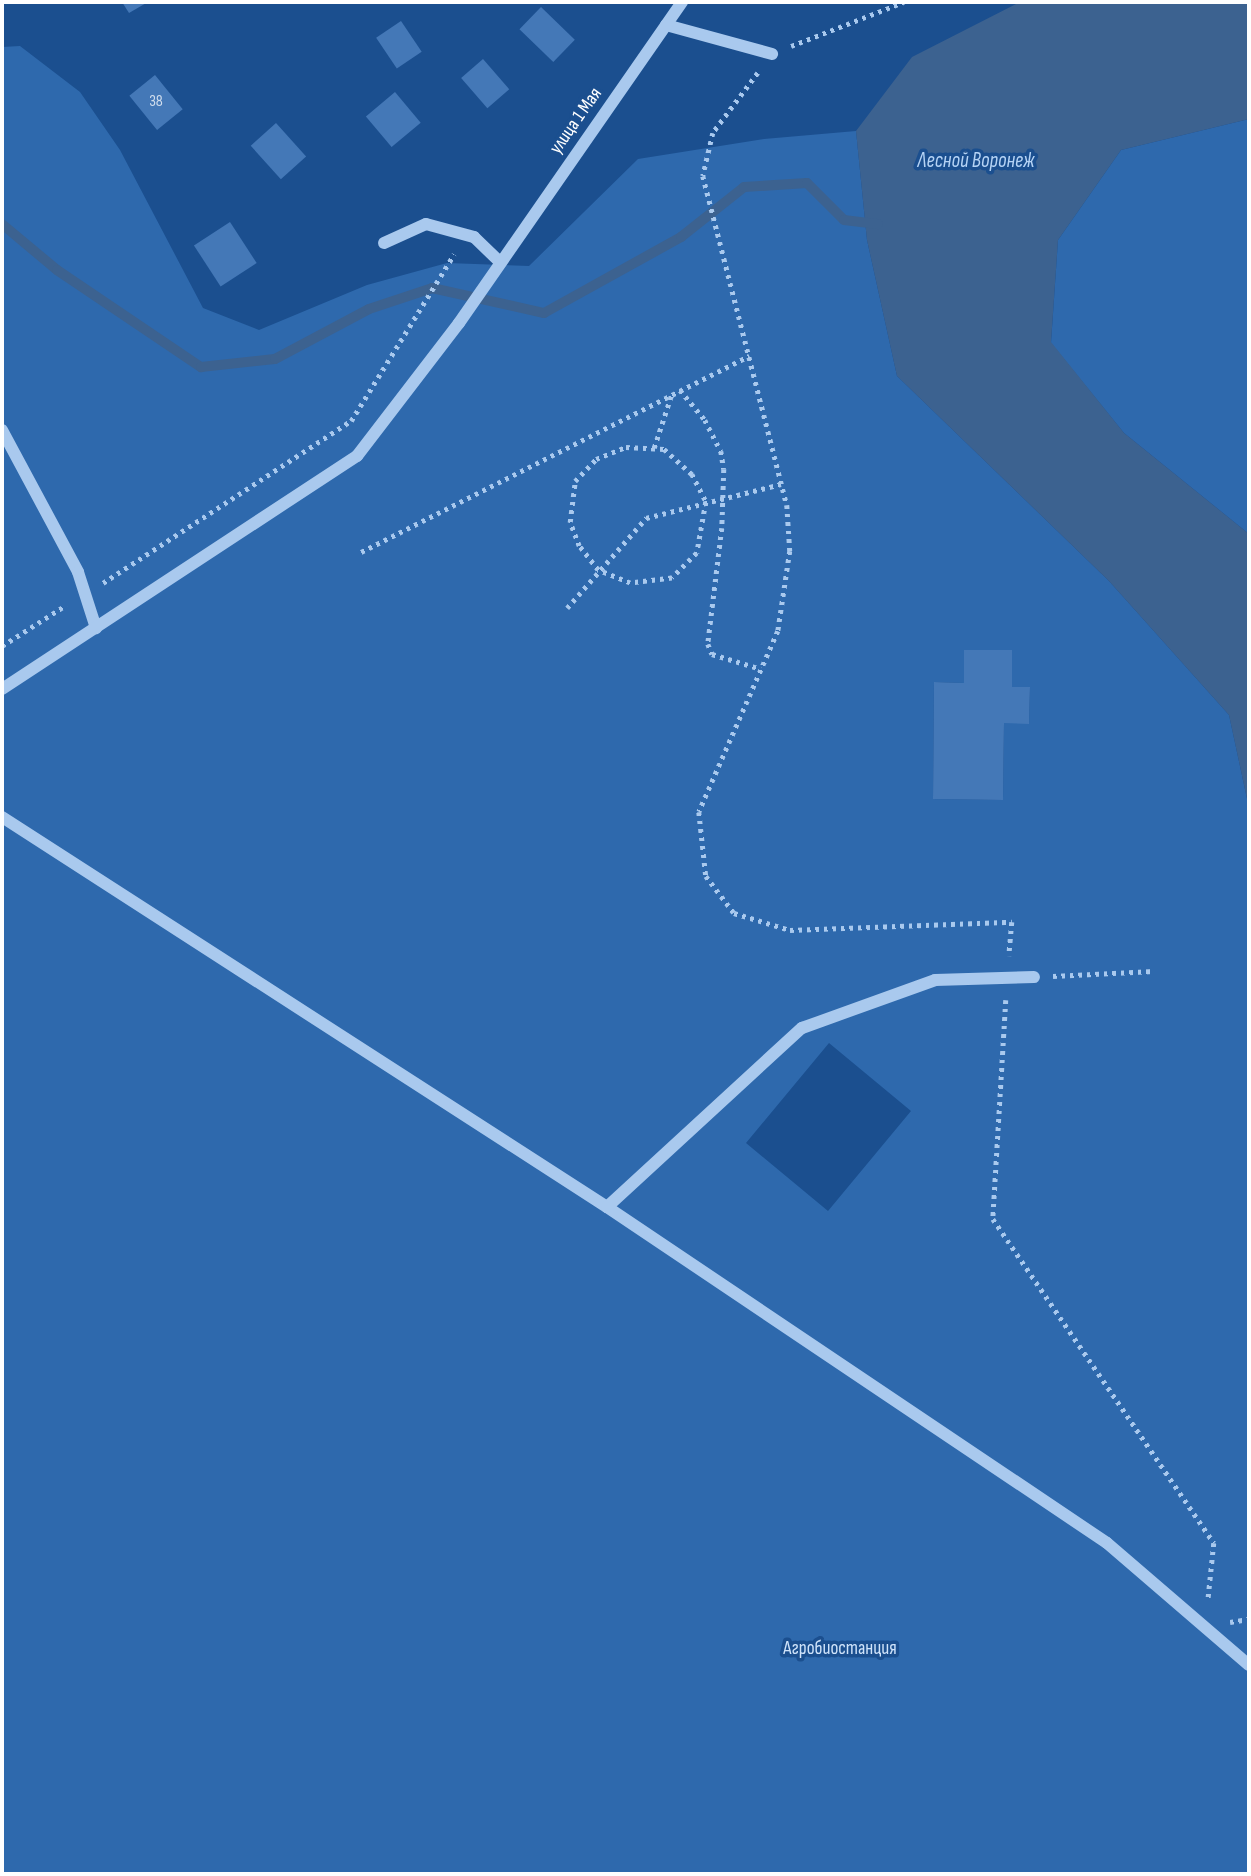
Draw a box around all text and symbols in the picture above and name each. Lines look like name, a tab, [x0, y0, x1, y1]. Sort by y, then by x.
street label: улица 1 Мая	[545, 83, 607, 159]
house number: 38	[149, 92, 163, 112]
water label: Лесной Воронеж	[918, 148, 1034, 174]
park label: Агробиостанция	[783, 1638, 897, 1660]

